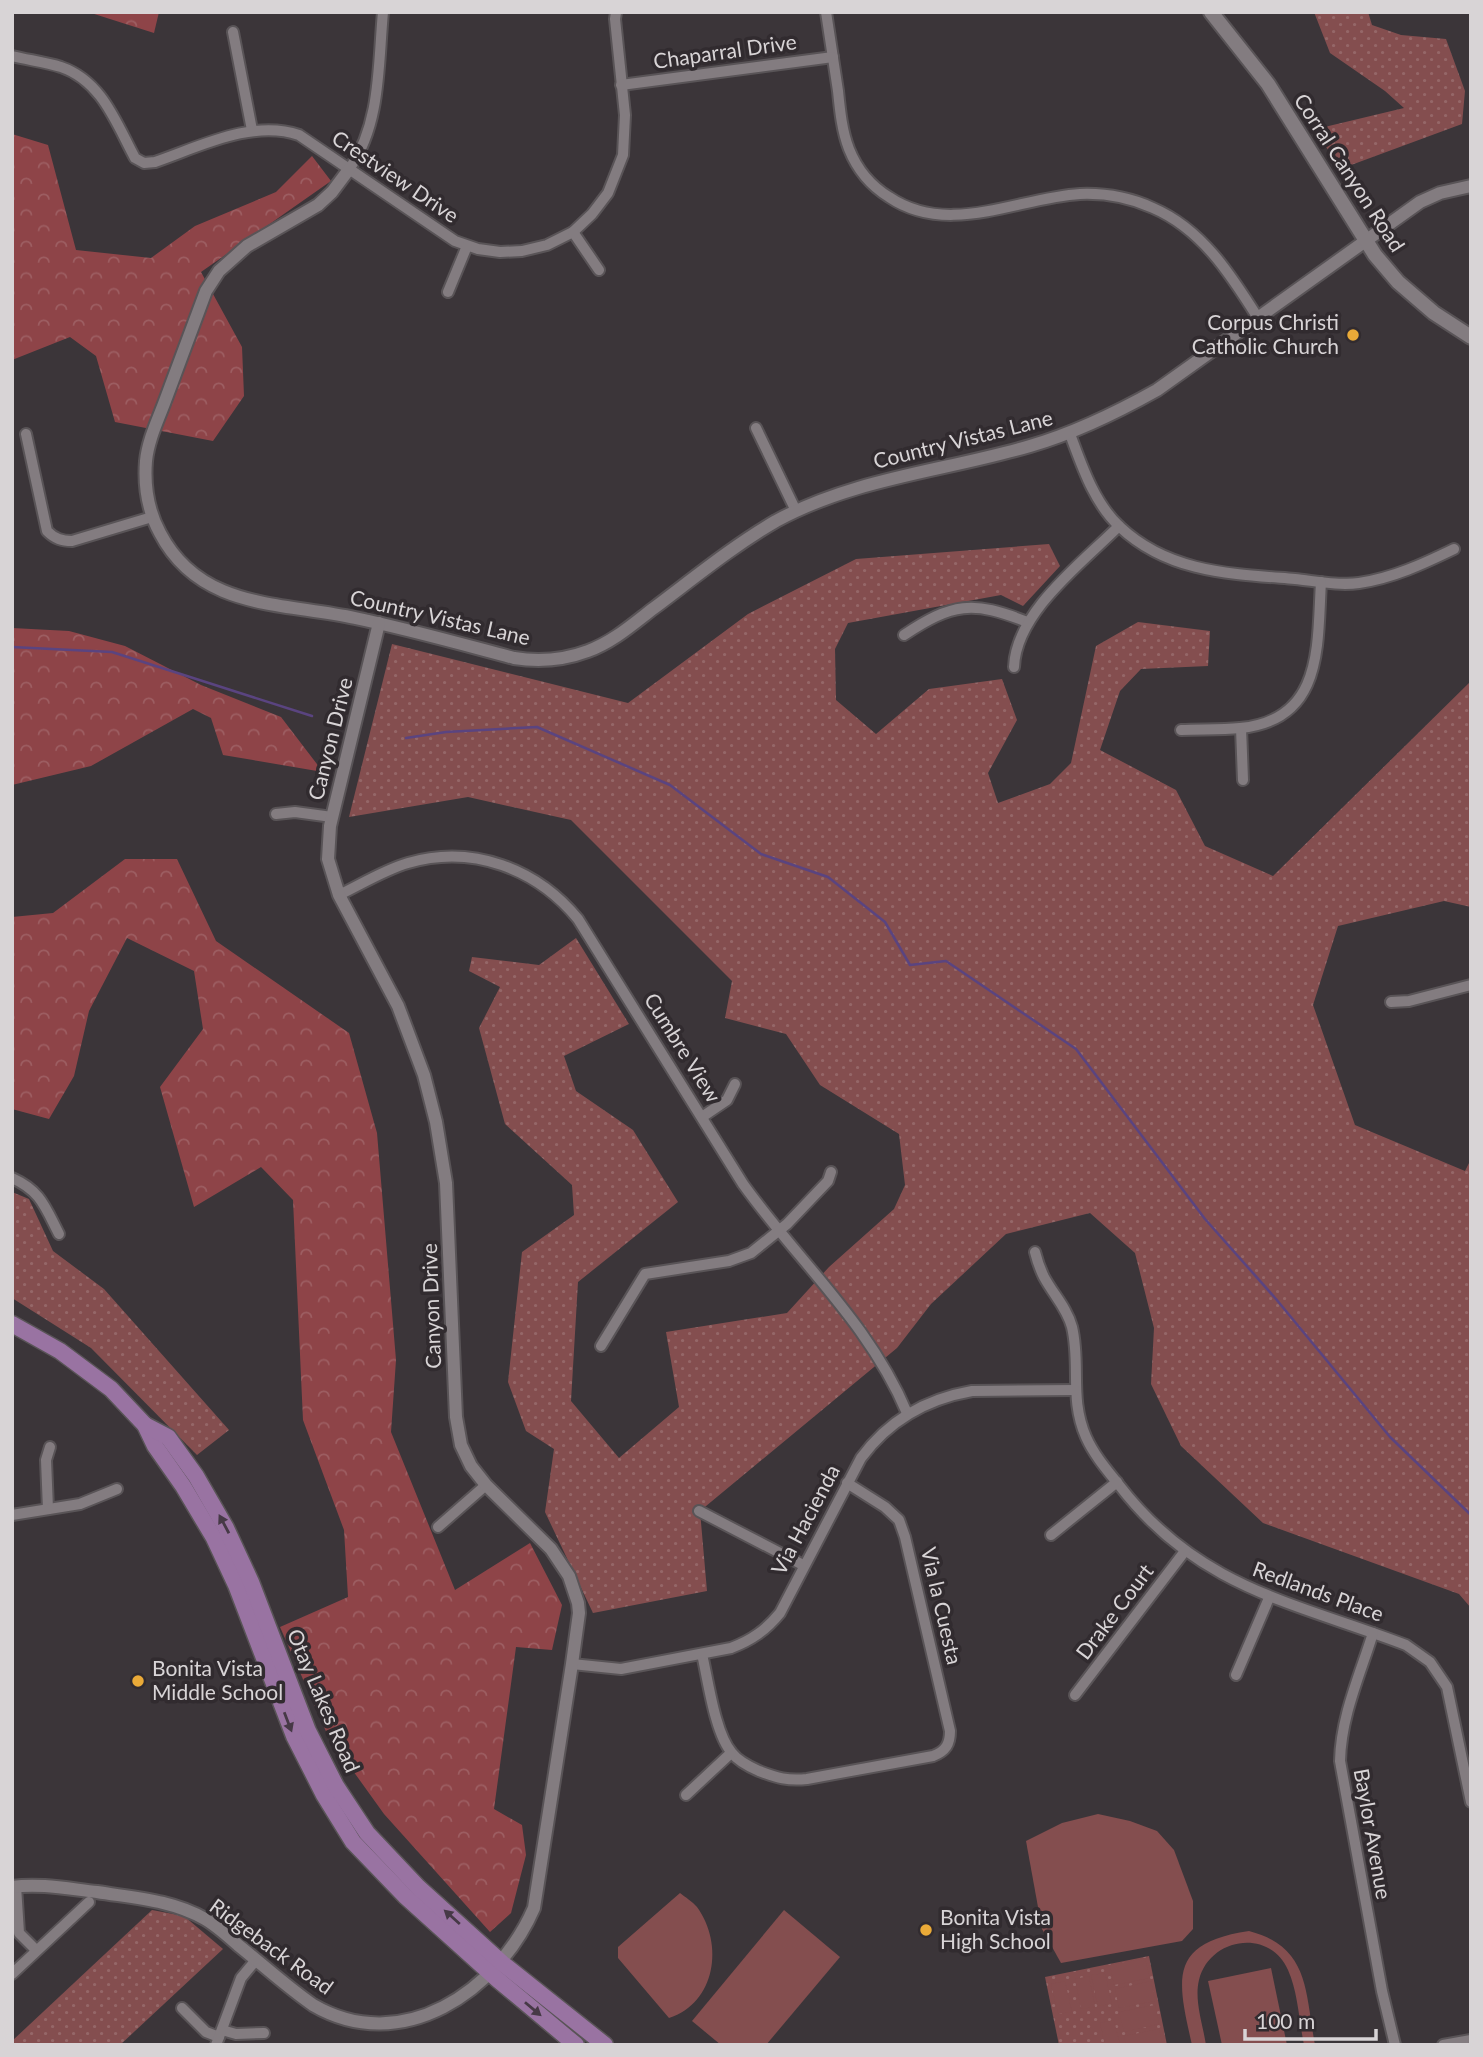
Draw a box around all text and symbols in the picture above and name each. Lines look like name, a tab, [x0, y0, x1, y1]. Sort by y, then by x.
street label: Chaparral Drive	[652, 28, 798, 73]
street label: Corral Canyon Road	[1290, 88, 1411, 256]
street label: Crestview Drive	[328, 124, 464, 227]
place label: Corpus Christi Catholic Church	[1192, 309, 1339, 358]
marker: Corpus Christi Catholic Church	[1345, 327, 1361, 343]
street label: Country Vistas Lane	[870, 404, 1055, 473]
street label: Country Vistas Lane	[348, 584, 533, 649]
street label: Canyon Drive	[302, 675, 357, 803]
street label: Cumbre View	[640, 988, 727, 1107]
street label: Canyon Drive	[416, 1243, 445, 1369]
street label: Via Hacienda	[765, 1460, 844, 1579]
one-way arrow	[218, 1514, 229, 1534]
street label: Via la Cuesta	[917, 1545, 968, 1667]
street label: Redlands Place	[1250, 1555, 1387, 1626]
street label: Drake Court	[1070, 1558, 1158, 1664]
street label: Otay Lakes Road	[283, 1625, 366, 1776]
place label: Bonita Vista Middle School	[152, 1655, 283, 1704]
marker: Bonita Vista Middle School	[130, 1673, 146, 1689]
one-way arrow	[283, 1712, 294, 1733]
street label: Baylor Avenue	[1350, 1766, 1397, 1901]
street label: Ridgeback Road	[205, 1893, 338, 1999]
place label: Bonita Vista High School	[940, 1904, 1051, 1953]
one-way arrow	[443, 1910, 460, 1925]
marker: Bonita Vista High School	[918, 1922, 934, 1938]
scale bar	[1245, 1997, 1376, 2041]
one-way arrow	[525, 2001, 542, 2016]
text: 100 m	[1256, 2008, 1315, 2033]

